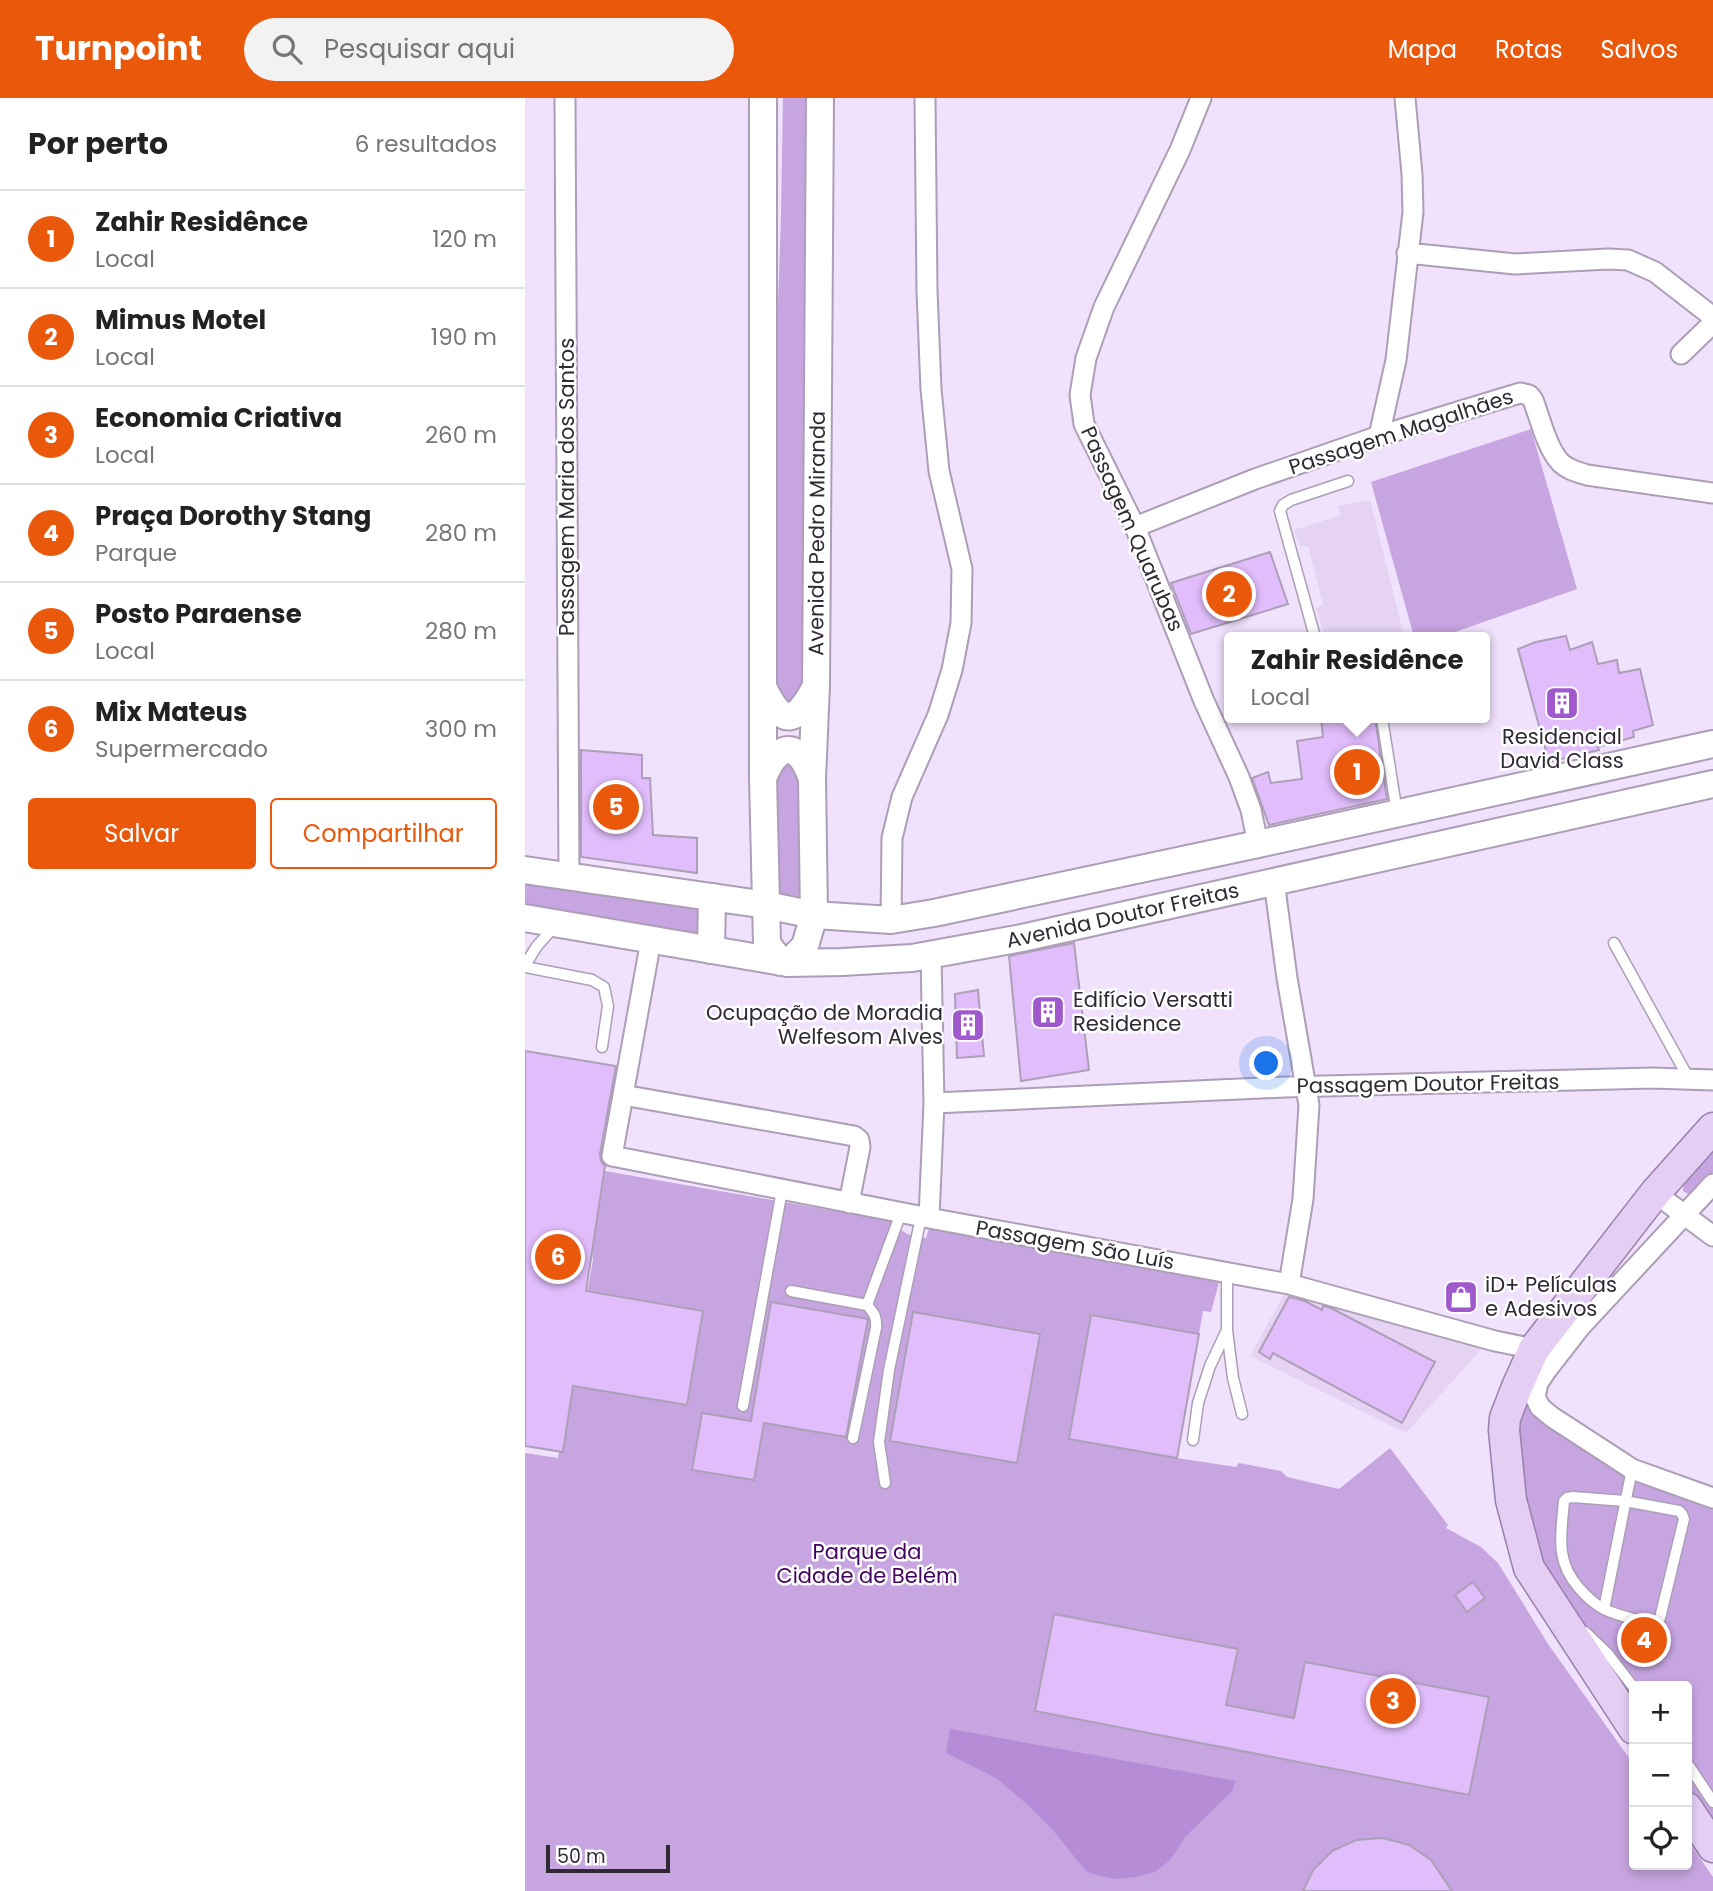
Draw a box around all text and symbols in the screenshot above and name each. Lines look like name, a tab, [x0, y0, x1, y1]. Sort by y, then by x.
search box	[244, 18, 734, 81]
text: Turnpoint	[35, 25, 202, 72]
icon: search	[268, 30, 306, 68]
text: Pesquisar aqui	[324, 31, 515, 67]
text: Mapa	[1388, 33, 1457, 66]
text: Rotas	[1495, 33, 1562, 66]
text: Salvos	[1600, 33, 1678, 66]
text: Por perto	[28, 122, 168, 165]
text: 6 resultados	[355, 128, 497, 160]
text: Zahir Residênce	[95, 204, 308, 240]
text: 1	[47, 223, 55, 255]
text: 120 m	[432, 223, 497, 255]
text: Local	[95, 243, 155, 275]
text: Mimus Motel	[95, 302, 266, 338]
text: 2	[44, 321, 58, 353]
text: 190 m	[431, 321, 497, 353]
street label: Passagem Maria dos Santos	[552, 338, 581, 636]
text: Local	[95, 341, 155, 373]
street label: Passagem Magalhães	[1285, 382, 1517, 482]
text: Economia Criativa	[95, 400, 342, 436]
street label: Avenida Pedro Miranda	[801, 411, 832, 656]
text: 3	[44, 419, 58, 451]
text: 260 m	[425, 419, 497, 451]
street label: Passagem Quarubas	[1074, 422, 1191, 636]
text: Local	[95, 439, 155, 471]
text: Praça Dorothy Stang	[95, 498, 371, 534]
text: 4	[43, 517, 59, 549]
text: 280 m	[425, 517, 497, 549]
text: Parque	[95, 537, 177, 569]
pin: 2	[1206, 568, 1252, 620]
text: Posto Paraense	[95, 596, 302, 632]
text: 5	[44, 615, 58, 647]
text: 280 m	[425, 615, 497, 647]
popup	[1224, 632, 1490, 723]
text: Local	[95, 635, 155, 667]
text: Zahir Residênce	[1250, 642, 1464, 678]
text: Local	[1250, 681, 1310, 713]
building icon: Residencial David Class	[1543, 684, 1581, 722]
text: Mix Mateus	[95, 694, 247, 730]
text: 6	[44, 713, 58, 745]
text: 300 m	[425, 713, 497, 745]
place label: Residencial David Class	[1500, 722, 1624, 775]
text: Supermercado	[95, 733, 268, 765]
pin: 1	[1334, 746, 1380, 798]
pin: 5	[593, 781, 639, 833]
button: Salvar	[28, 798, 256, 869]
button: Compartilhar	[270, 798, 497, 869]
street label: Avenida Doutor Freitas	[1004, 875, 1242, 955]
place label: Edifício Versatti Residence	[1073, 985, 1233, 1038]
building icon: Edifício Versatti Residence	[1029, 993, 1067, 1031]
place label: Ocupação de Moradia Welfesom Alves	[706, 998, 943, 1051]
building icon: Ocupação de Moradia Welfesom Alves	[949, 1006, 987, 1044]
your location	[1249, 1046, 1283, 1080]
street label: Passagem Doutor Freitas	[1296, 1067, 1560, 1100]
street label: Passagem São Luís	[974, 1213, 1177, 1276]
pin: 6	[535, 1231, 581, 1283]
place label: iD+ Películas e Adesivos	[1485, 1270, 1617, 1323]
shop icon: iD+ Películas e Adesivos	[1442, 1278, 1480, 1316]
park label: Parque da Cidade de Belém	[776, 1537, 958, 1590]
pin: 4	[1621, 1614, 1667, 1666]
pin: 3	[1370, 1675, 1416, 1727]
map controls	[1629, 1681, 1692, 1870]
button: +	[1629, 1681, 1692, 1744]
button: −	[1629, 1744, 1692, 1807]
button: locate	[1629, 1807, 1692, 1870]
scale bar	[546, 1842, 670, 1874]
text: 50 m	[557, 1843, 606, 1870]

